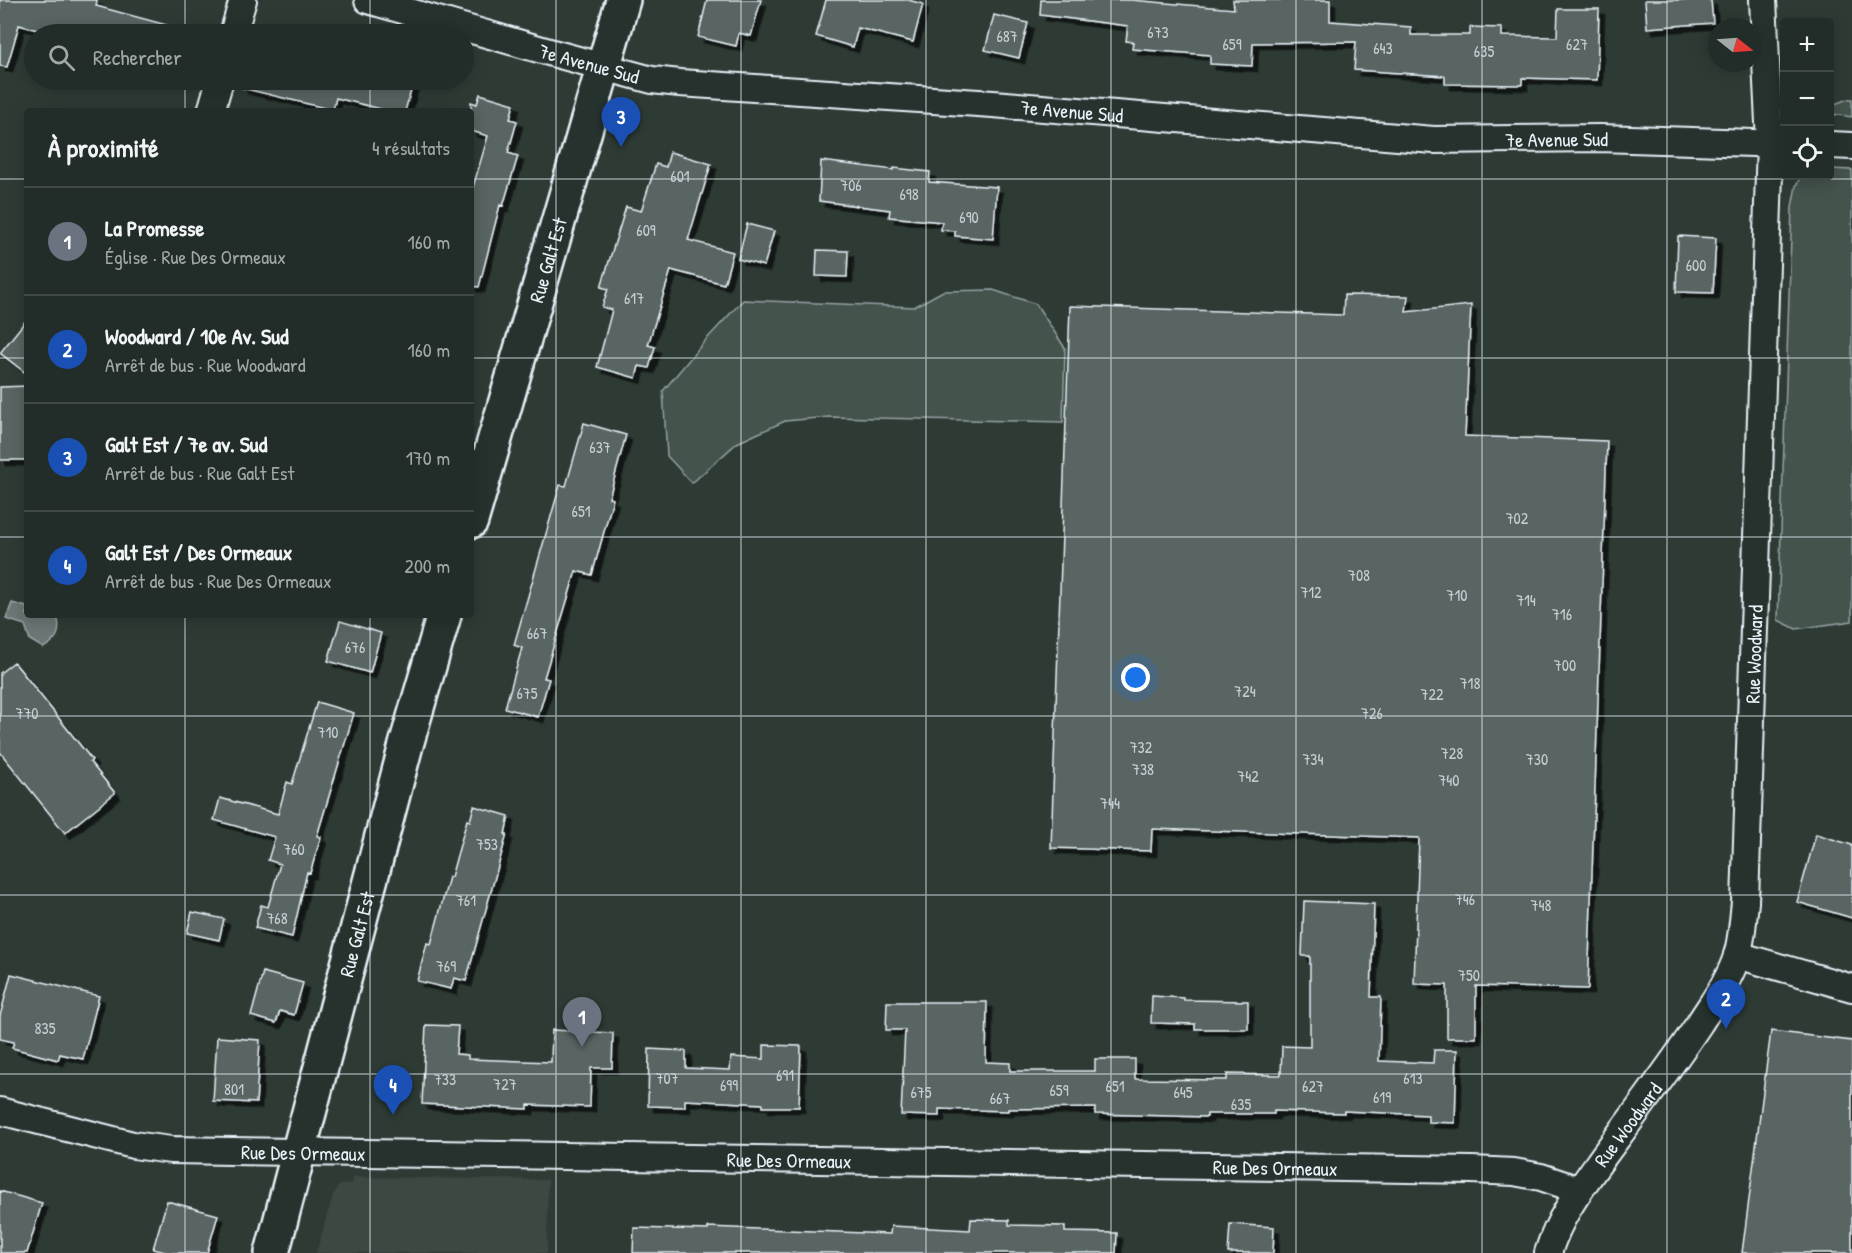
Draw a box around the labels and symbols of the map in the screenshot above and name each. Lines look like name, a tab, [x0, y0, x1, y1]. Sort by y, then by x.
north arrow	[1708, 18, 1762, 72]
house number: 673	[1147, 21, 1169, 43]
house number: 687	[996, 25, 1018, 47]
house number: 659	[1222, 33, 1242, 55]
house number: 627	[1566, 33, 1588, 55]
street label: 7e Avenue Sud	[536, 36, 643, 90]
house number: 643	[1373, 37, 1393, 59]
house number: 635	[1474, 40, 1494, 62]
street label: 7e Avenue Sud	[1019, 93, 1124, 128]
pin: 3	[602, 98, 640, 147]
street label: 7e Avenue Sud	[1505, 124, 1609, 153]
house number: 601	[670, 165, 690, 187]
house number: 706	[840, 174, 862, 196]
house number: 698	[899, 183, 919, 205]
house number: 690	[959, 206, 979, 228]
street label: Rue Galt Est	[522, 213, 573, 306]
house number: 609	[636, 219, 656, 241]
house number: 600	[1686, 254, 1706, 276]
house number: 617	[624, 287, 644, 309]
house number: 637	[589, 436, 611, 458]
house number: 651	[572, 500, 591, 522]
house number: 702	[1506, 507, 1529, 529]
house number: 708	[1348, 564, 1370, 586]
house number: 712	[1300, 581, 1322, 603]
house number: 710	[1447, 584, 1467, 606]
house number: 714	[1516, 589, 1536, 611]
house number: 716	[1552, 603, 1572, 625]
street label: Rue Woodward	[1738, 604, 1768, 704]
house number: 667	[527, 622, 547, 644]
house number: 676	[345, 636, 365, 658]
house number: 700	[1554, 654, 1576, 676]
your location	[1121, 663, 1150, 692]
house number: 718	[1460, 672, 1480, 694]
house number: 724	[1234, 680, 1256, 702]
house number: 675	[516, 682, 538, 704]
house number: 722	[1421, 683, 1444, 705]
house number: 770	[15, 702, 39, 724]
house number: 726	[1361, 702, 1383, 724]
house number: 710	[318, 721, 338, 743]
house number: 732	[1130, 736, 1153, 758]
house number: 728	[1441, 742, 1463, 764]
house number: 734	[1302, 748, 1324, 770]
house number: 730	[1526, 748, 1548, 770]
house number: 738	[1132, 758, 1154, 780]
house number: 742	[1237, 765, 1259, 787]
house number: 740	[1438, 769, 1460, 791]
house number: 744	[1100, 792, 1120, 814]
house number: 753	[476, 833, 498, 855]
house number: 760	[283, 838, 305, 860]
street label: Rue Galt Est	[332, 887, 381, 980]
house number: 746	[1455, 888, 1475, 910]
house number: 761	[456, 889, 476, 911]
house number: 748	[1531, 894, 1551, 916]
house number: 768	[266, 907, 288, 929]
house number: 769	[436, 955, 456, 977]
house number: 750	[1458, 964, 1480, 986]
pin: 2	[1706, 980, 1746, 1029]
pin: 1	[562, 998, 602, 1047]
house number: 835	[35, 1017, 56, 1039]
house number: 691	[776, 1064, 794, 1086]
pin: 4	[374, 1066, 412, 1115]
house number: 707	[655, 1067, 679, 1089]
house number: 613	[1403, 1067, 1423, 1089]
house number: 733	[434, 1068, 456, 1090]
house number: 727	[493, 1073, 517, 1095]
house number: 699	[720, 1074, 738, 1096]
house number: 651	[1106, 1075, 1125, 1097]
house number: 627	[1302, 1075, 1324, 1097]
street label: Rue Woodward	[1587, 1076, 1668, 1172]
house number: 801	[224, 1078, 244, 1100]
house number: 659	[1049, 1079, 1069, 1101]
house number: 675	[910, 1081, 932, 1103]
house number: 645	[1173, 1081, 1193, 1103]
house number: 619	[1373, 1086, 1391, 1108]
house number: 667	[990, 1087, 1010, 1109]
house number: 635	[1231, 1093, 1251, 1115]
street label: Rue Des Ormeaux	[241, 1138, 366, 1166]
street label: Rue Des Ormeaux	[727, 1145, 852, 1174]
street label: Rue Des Ormeaux	[1213, 1153, 1338, 1181]

